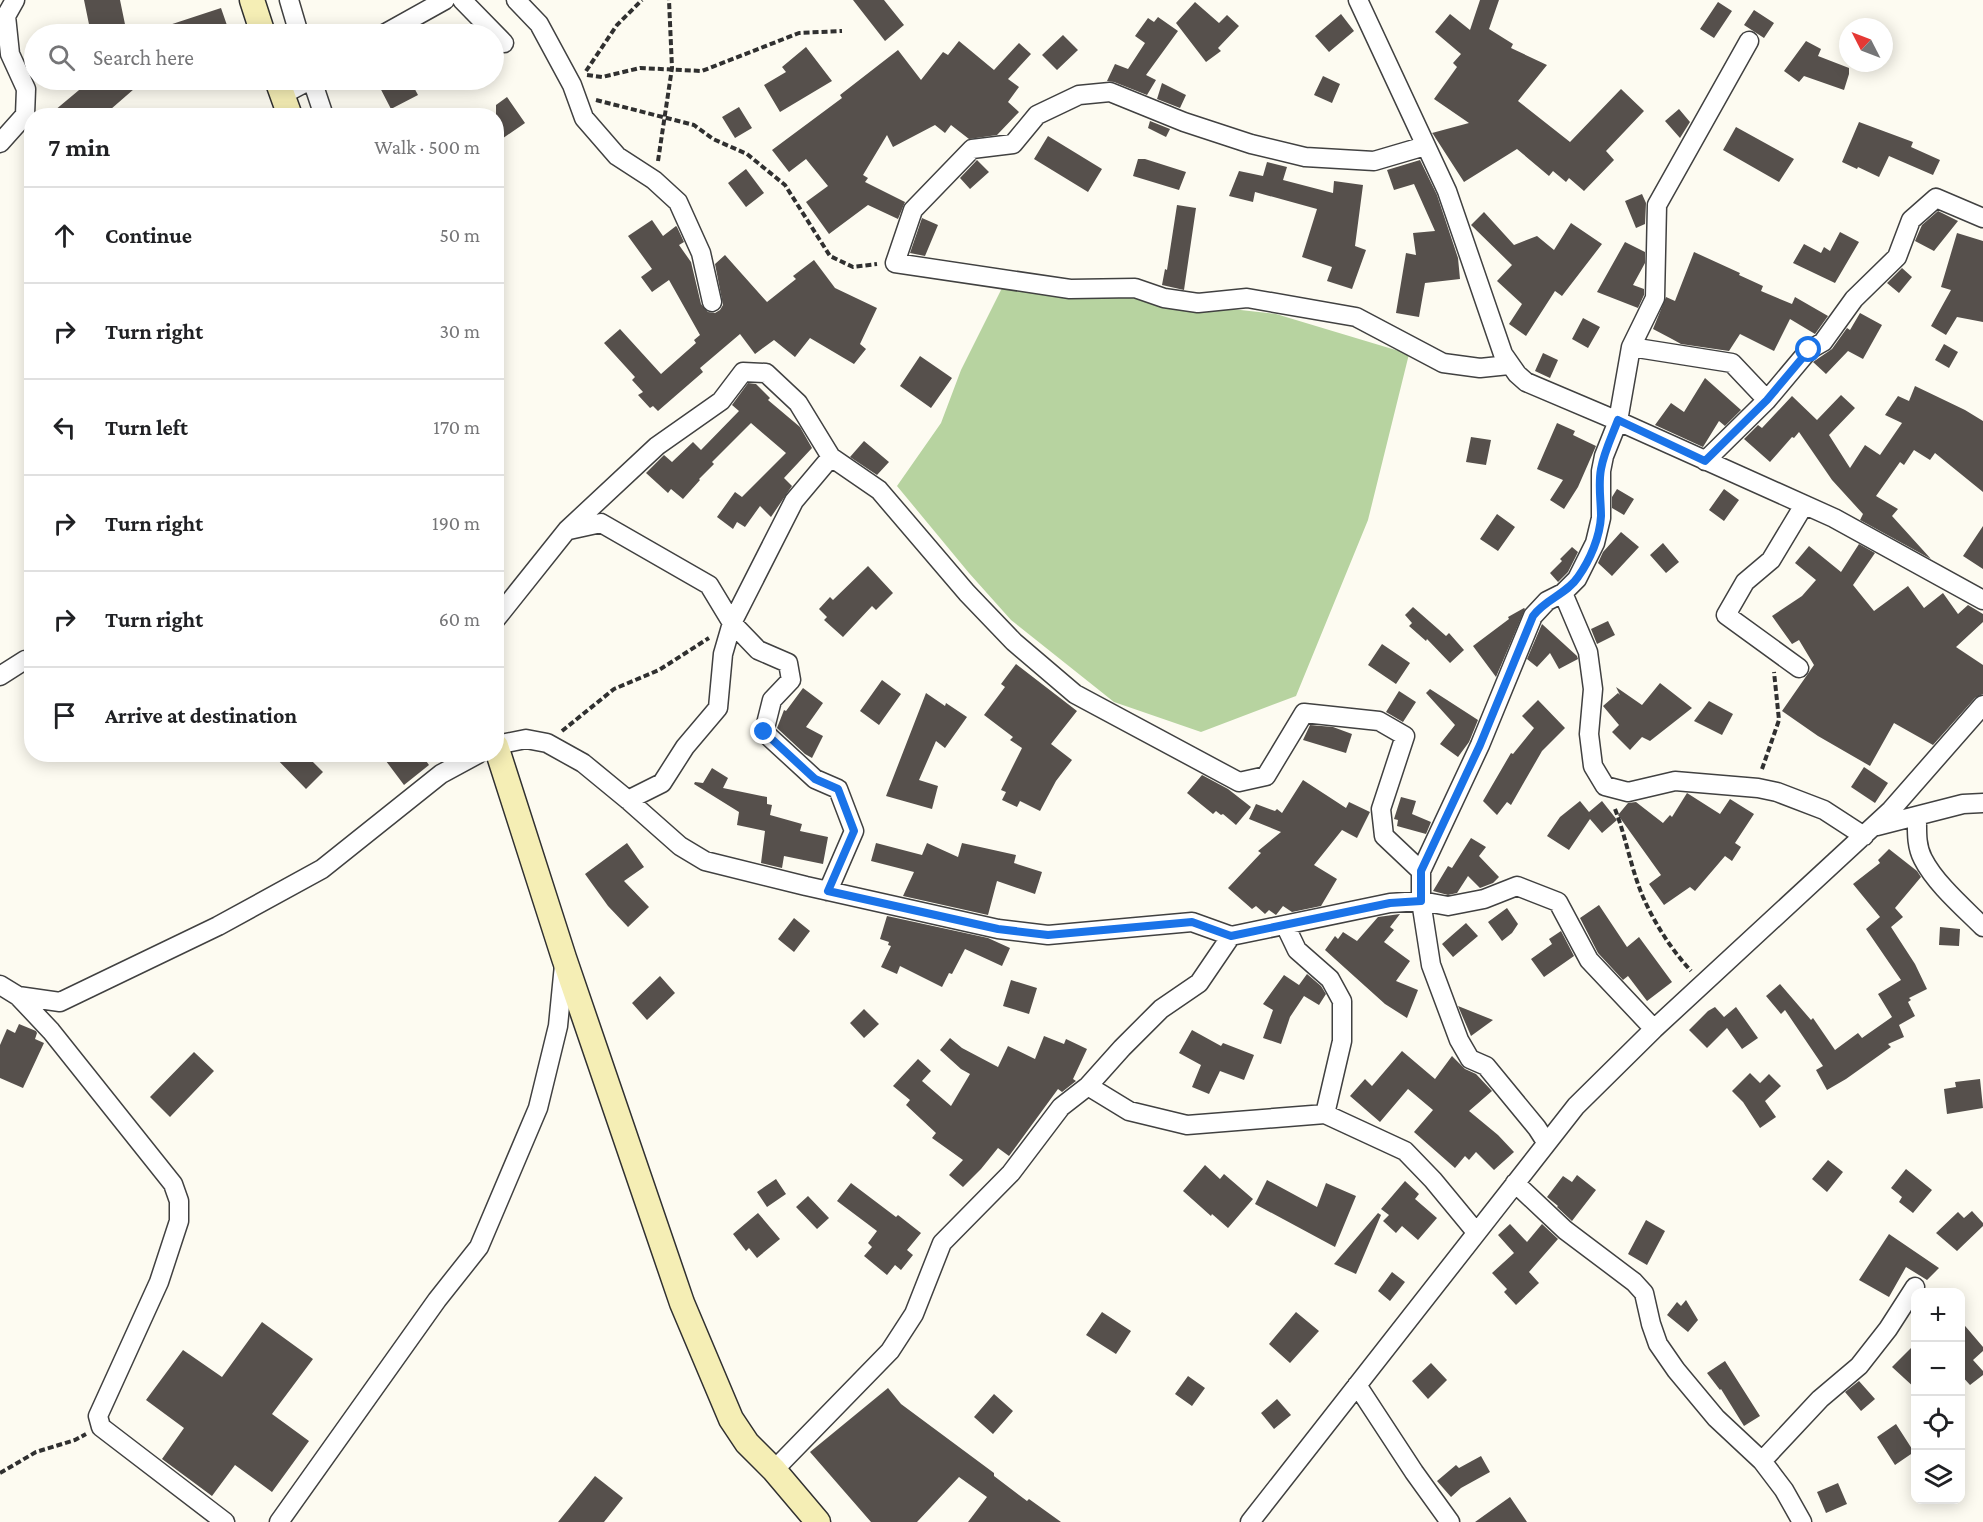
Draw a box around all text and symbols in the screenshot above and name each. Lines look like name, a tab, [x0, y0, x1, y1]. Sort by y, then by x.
north arrow	[1839, 18, 1893, 72]
search box	[24, 24, 504, 90]
icon: search	[45, 41, 78, 74]
text: Search here	[93, 45, 194, 70]
text: 7 min	[48, 133, 110, 162]
text: Walk · 500 m	[374, 136, 480, 158]
icon: ahead	[48, 219, 81, 252]
text: Continue	[105, 223, 192, 248]
text: 50 m	[439, 224, 480, 246]
icon: right	[48, 315, 81, 348]
text: Turn right	[105, 319, 203, 344]
text: 30 m	[439, 320, 480, 342]
route start	[1795, 336, 1821, 362]
icon: left	[48, 411, 81, 444]
text: Turn left	[105, 415, 188, 440]
text: 170 m	[433, 416, 480, 438]
icon: right	[48, 507, 81, 540]
text: Turn right	[105, 511, 203, 536]
text: 190 m	[432, 512, 480, 534]
icon: right	[48, 603, 81, 636]
text: Turn right	[105, 607, 203, 632]
text: 60 m	[439, 608, 480, 630]
icon: arrive	[48, 699, 81, 732]
text: Arrive at destination	[105, 703, 297, 728]
route end	[750, 718, 776, 744]
map controls	[1911, 1288, 1965, 1504]
button: +	[1911, 1288, 1965, 1342]
button: −	[1911, 1342, 1965, 1396]
button: locate	[1911, 1396, 1965, 1450]
button: layers	[1911, 1450, 1965, 1504]

